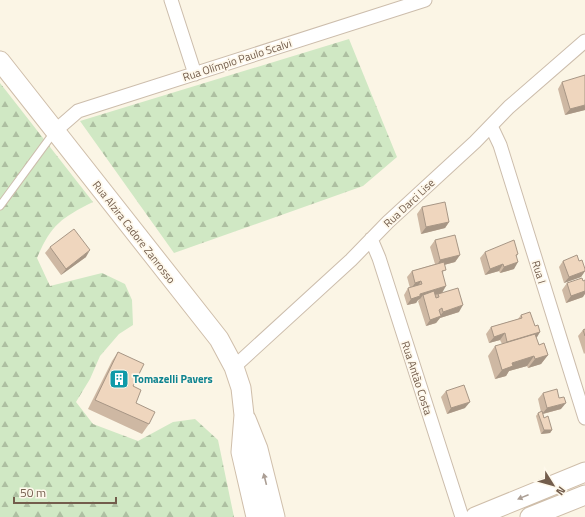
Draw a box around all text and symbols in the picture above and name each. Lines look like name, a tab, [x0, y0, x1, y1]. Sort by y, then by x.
street label: Rua Olímpio Paulo Scalvi	[181, 35, 293, 85]
street label: Rua Darci Lise	[380, 175, 438, 231]
street label: Rua Alzira Cadore Zanrosso	[89, 177, 179, 287]
street label: Rua I	[528, 259, 550, 285]
street label: Rua Antão Costa	[398, 339, 437, 417]
building icon: Tomazelli Pavers	[108, 368, 130, 390]
place label: Tomazelli Pavers	[133, 371, 213, 387]
north arrow	[533, 465, 573, 505]
one-way arrow	[262, 473, 268, 485]
scale bar	[14, 479, 116, 505]
text: 50 m	[20, 483, 46, 502]
text: N	[552, 483, 570, 499]
one-way arrow	[517, 495, 529, 501]

